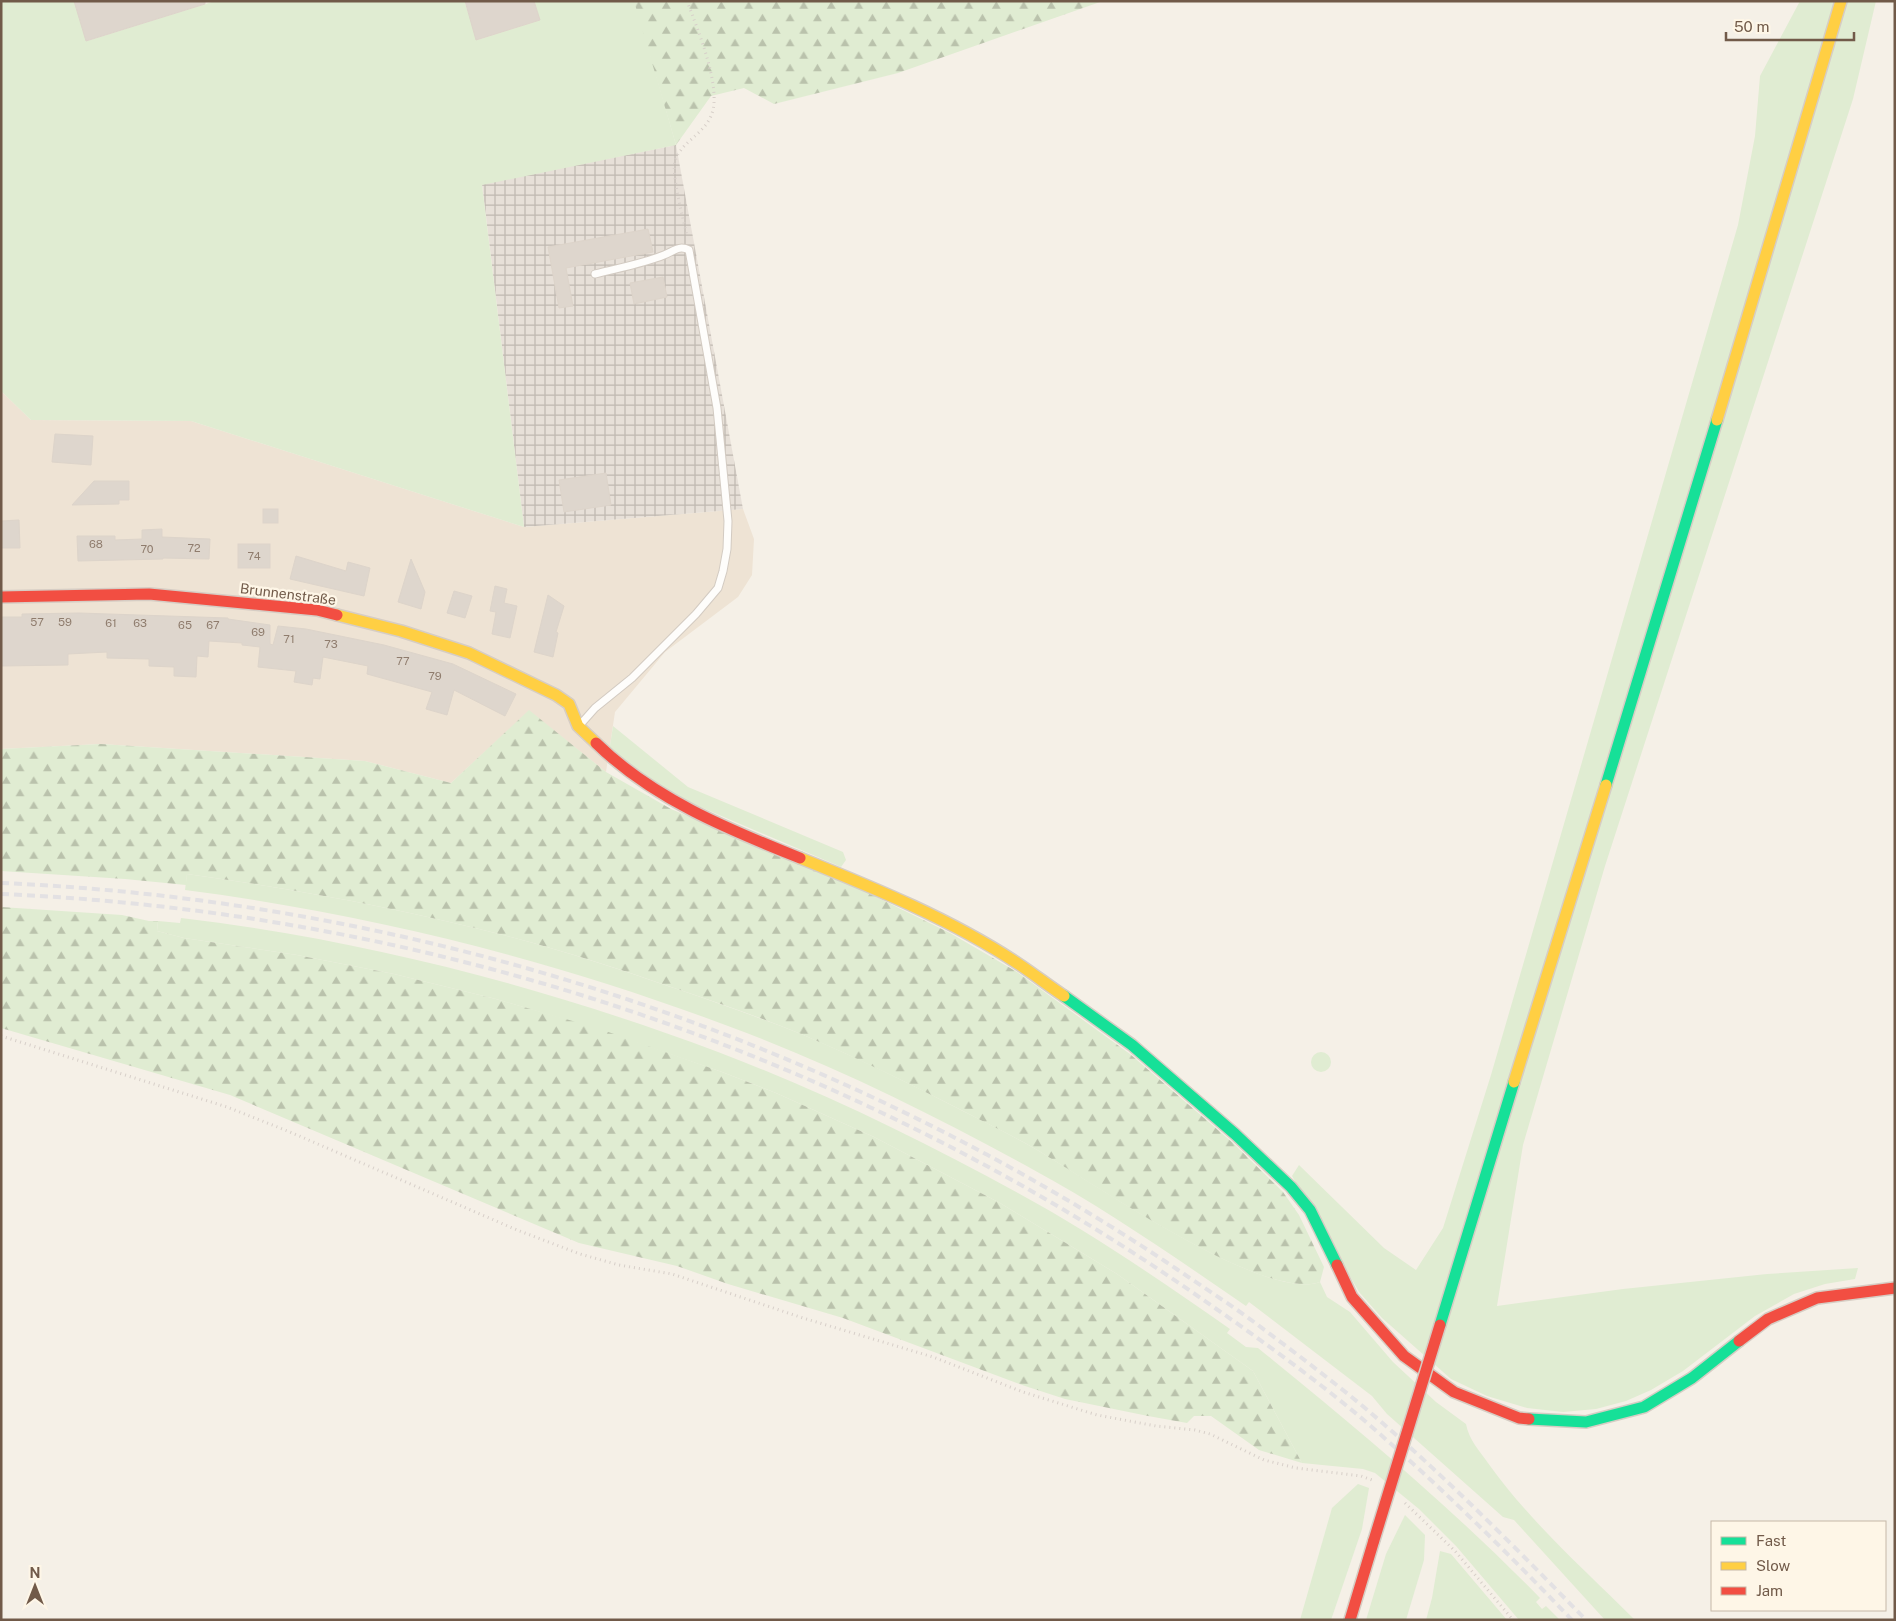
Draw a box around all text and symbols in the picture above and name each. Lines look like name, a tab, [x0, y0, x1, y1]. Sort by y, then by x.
scale bar	[1726, 10, 1854, 42]
text: 50 m	[1734, 18, 1769, 35]
house number: 68	[89, 538, 103, 550]
house number: 72	[187, 542, 201, 554]
house number: 70	[140, 543, 154, 555]
house number: 74	[247, 550, 261, 562]
street label: Brunnenstraße	[239, 580, 337, 608]
house number: 57	[30, 616, 44, 628]
house number: 59	[58, 616, 72, 628]
house number: 61	[105, 617, 117, 629]
house number: 63	[133, 617, 147, 629]
house number: 65	[178, 619, 192, 631]
house number: 67	[206, 619, 220, 631]
house number: 69	[251, 626, 265, 638]
house number: 71	[283, 633, 295, 645]
house number: 73	[324, 638, 338, 650]
house number: 77	[396, 655, 410, 667]
house number: 79	[428, 670, 442, 682]
legend	[1711, 1521, 1886, 1611]
text: Fast	[1756, 1532, 1786, 1549]
text: Slow	[1756, 1557, 1791, 1574]
north arrow	[10, 1561, 60, 1611]
text: N	[30, 1565, 40, 1581]
text: Jam	[1756, 1582, 1783, 1599]

